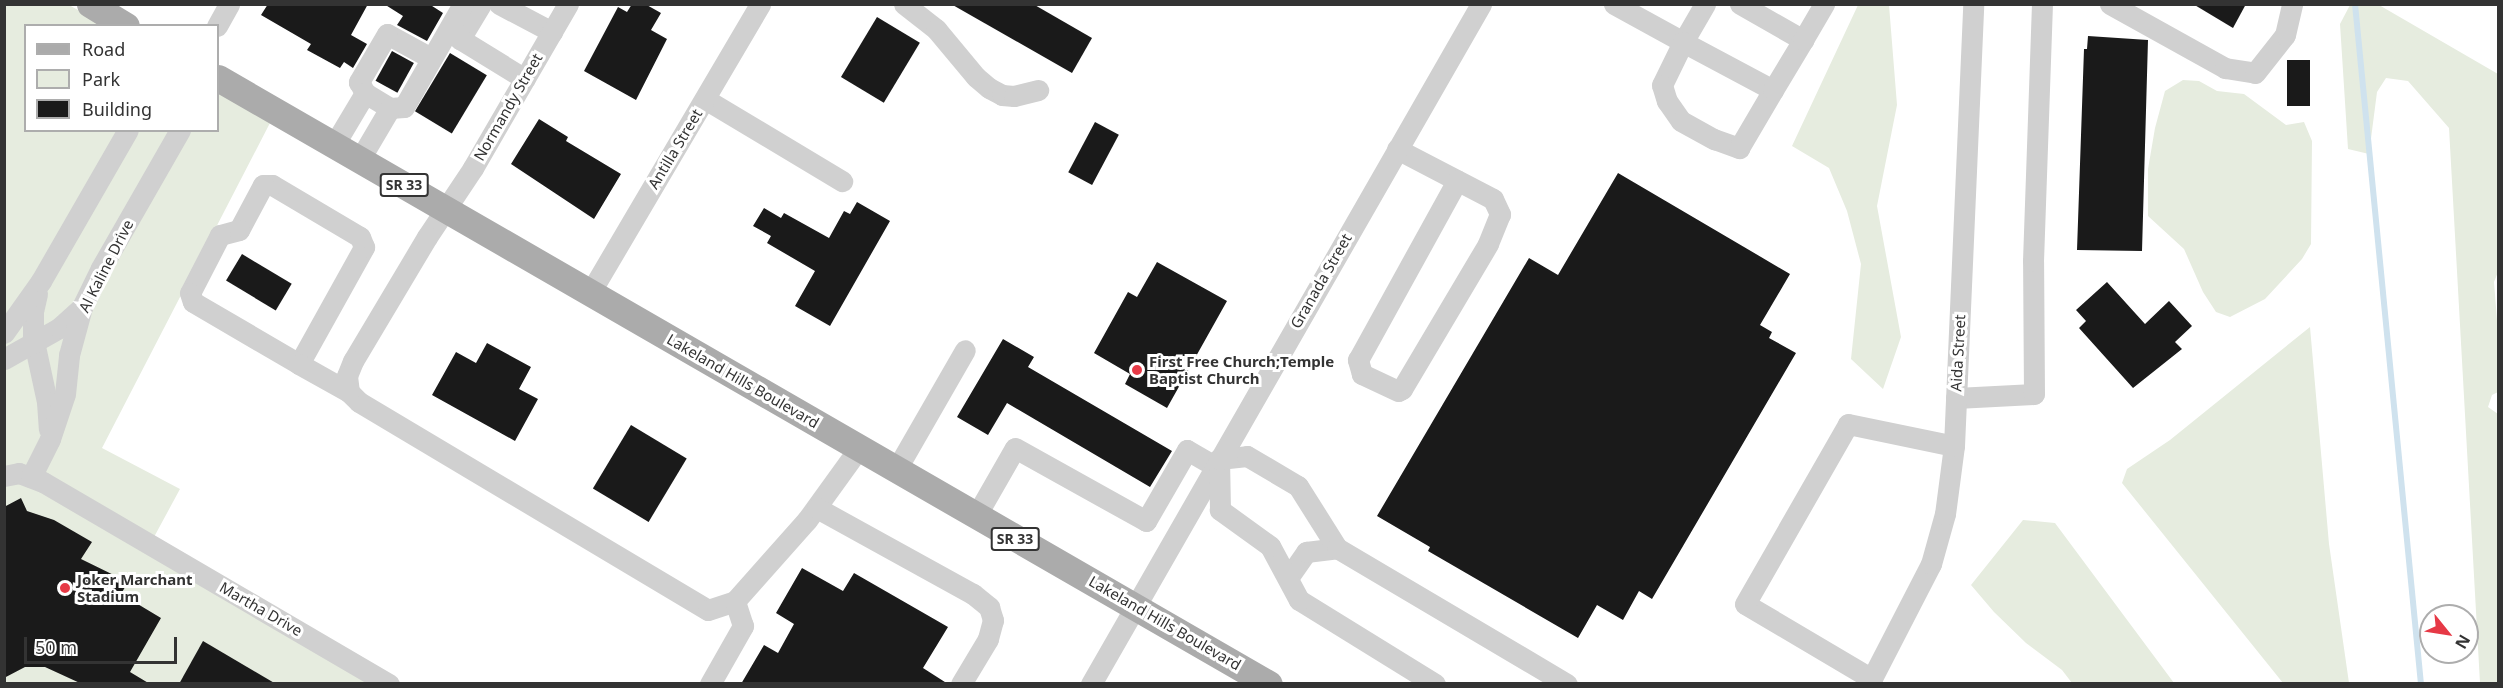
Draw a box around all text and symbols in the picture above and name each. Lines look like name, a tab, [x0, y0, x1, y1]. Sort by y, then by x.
legend	[24, 24, 219, 132]
text: Road	[82, 37, 125, 61]
street label: Normandy Street	[470, 50, 546, 164]
text: Park	[82, 67, 120, 91]
text: Building	[82, 97, 152, 121]
street label: Antilla Street	[644, 106, 706, 192]
road number: SR 33	[378, 174, 430, 196]
street label: Al Kaline Drive	[75, 217, 137, 315]
street label: Granada Street	[1287, 230, 1355, 332]
street label: Aida Street	[1947, 314, 1969, 392]
street label: Lakeland Hills Boulevard	[664, 330, 822, 432]
place label: First Free Church;Temple Baptist Church	[1149, 352, 1334, 387]
marker: First Free Church;Temple Baptist Church	[1130, 363, 1144, 377]
road number: SR 33	[990, 528, 1040, 550]
place label: Joker Marchant Stadium	[77, 570, 192, 605]
street label: Lakeland Hills Boulevard	[1086, 572, 1244, 674]
street label: Martha Drive	[217, 578, 305, 640]
marker: Joker Marchant Stadium	[58, 581, 72, 595]
north arrow	[2419, 604, 2479, 664]
scale bar	[27, 625, 180, 663]
text: N	[2450, 631, 2476, 653]
text: 50 m	[35, 635, 77, 659]

